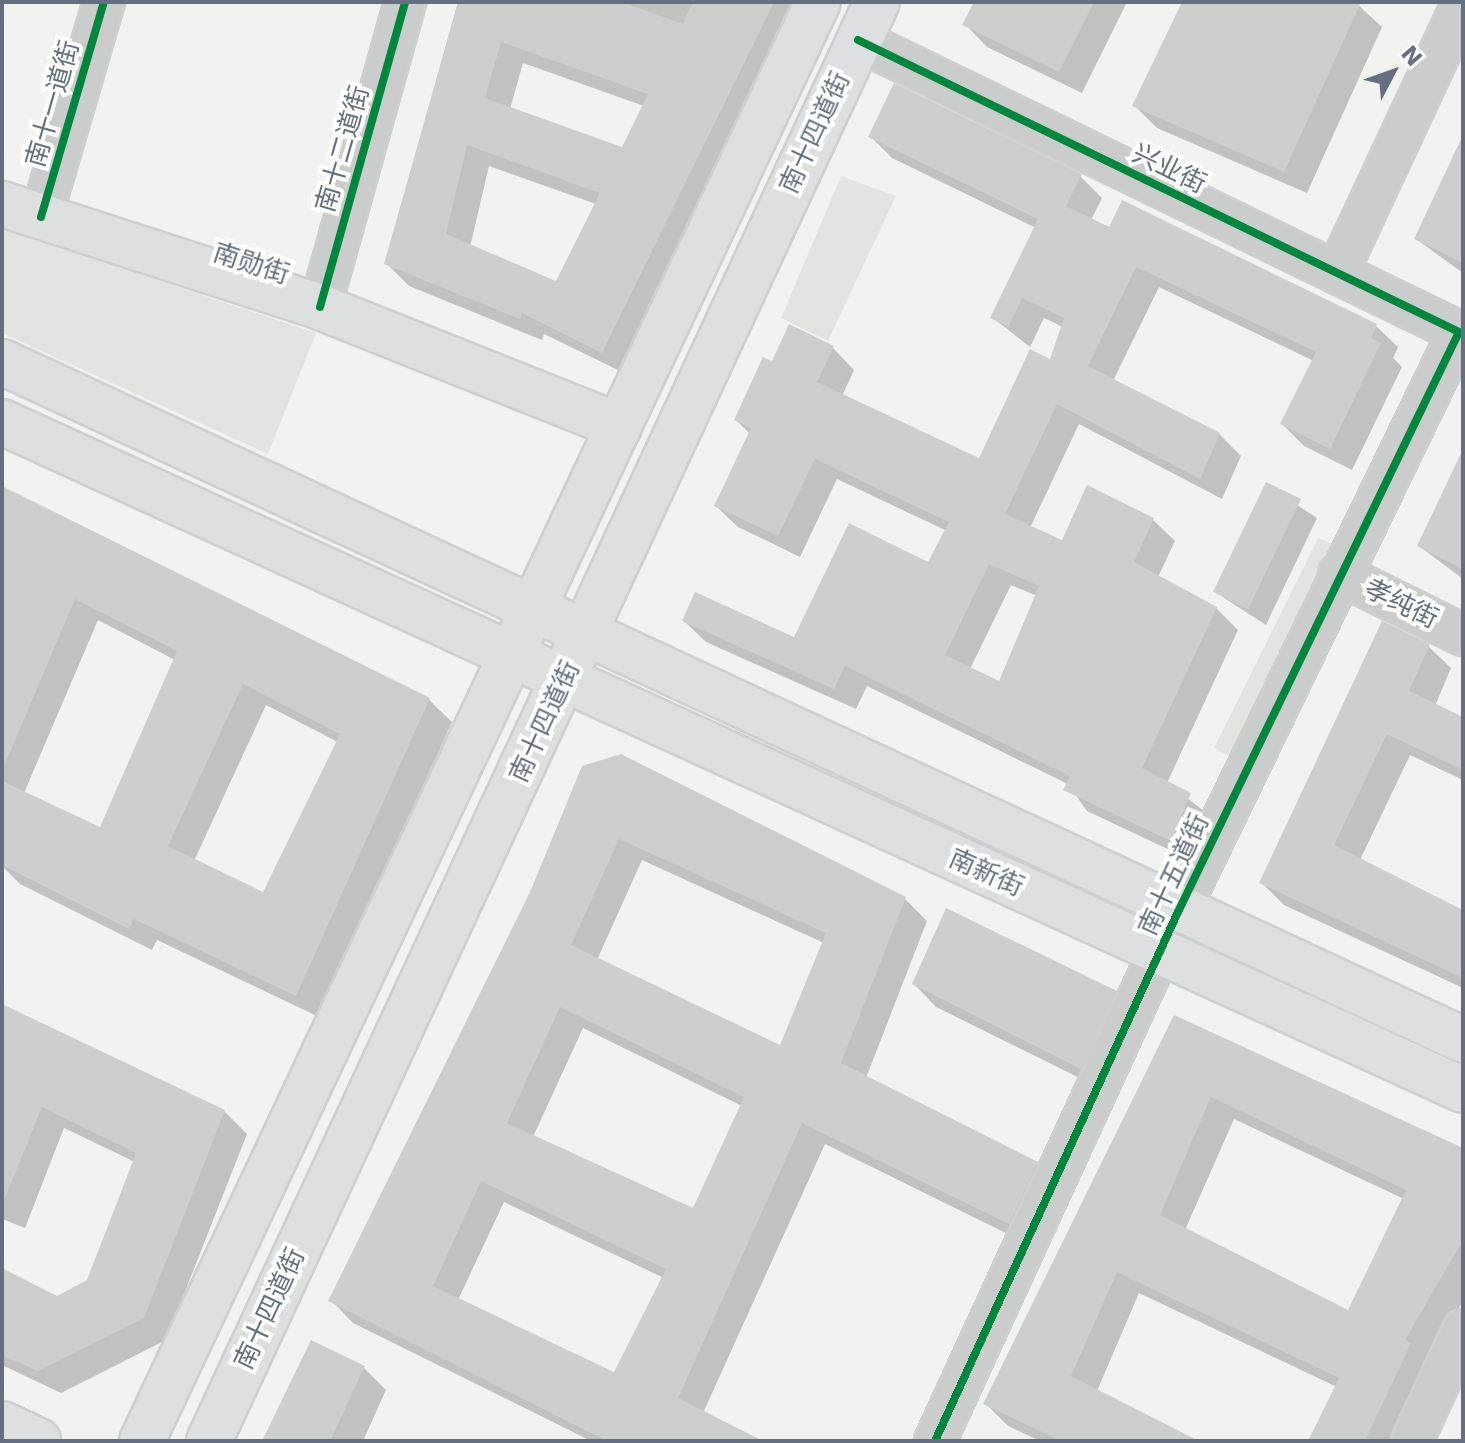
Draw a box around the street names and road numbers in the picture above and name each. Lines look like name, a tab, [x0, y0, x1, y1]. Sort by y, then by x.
street label: 南十一道街	[20, 37, 86, 171]
street label: 南十四道街	[773, 67, 857, 199]
street label: 南十二道街	[310, 82, 376, 216]
street label: 兴业街	[1127, 138, 1211, 200]
street label: 南勋街	[209, 237, 293, 291]
street label: 孝纯街	[1359, 573, 1443, 635]
street label: 南十四道街	[503, 656, 587, 788]
street label: 南十五道街	[1132, 809, 1216, 941]
street label: 南新街	[944, 843, 1028, 903]
street label: 南十四道街	[228, 1243, 312, 1375]

